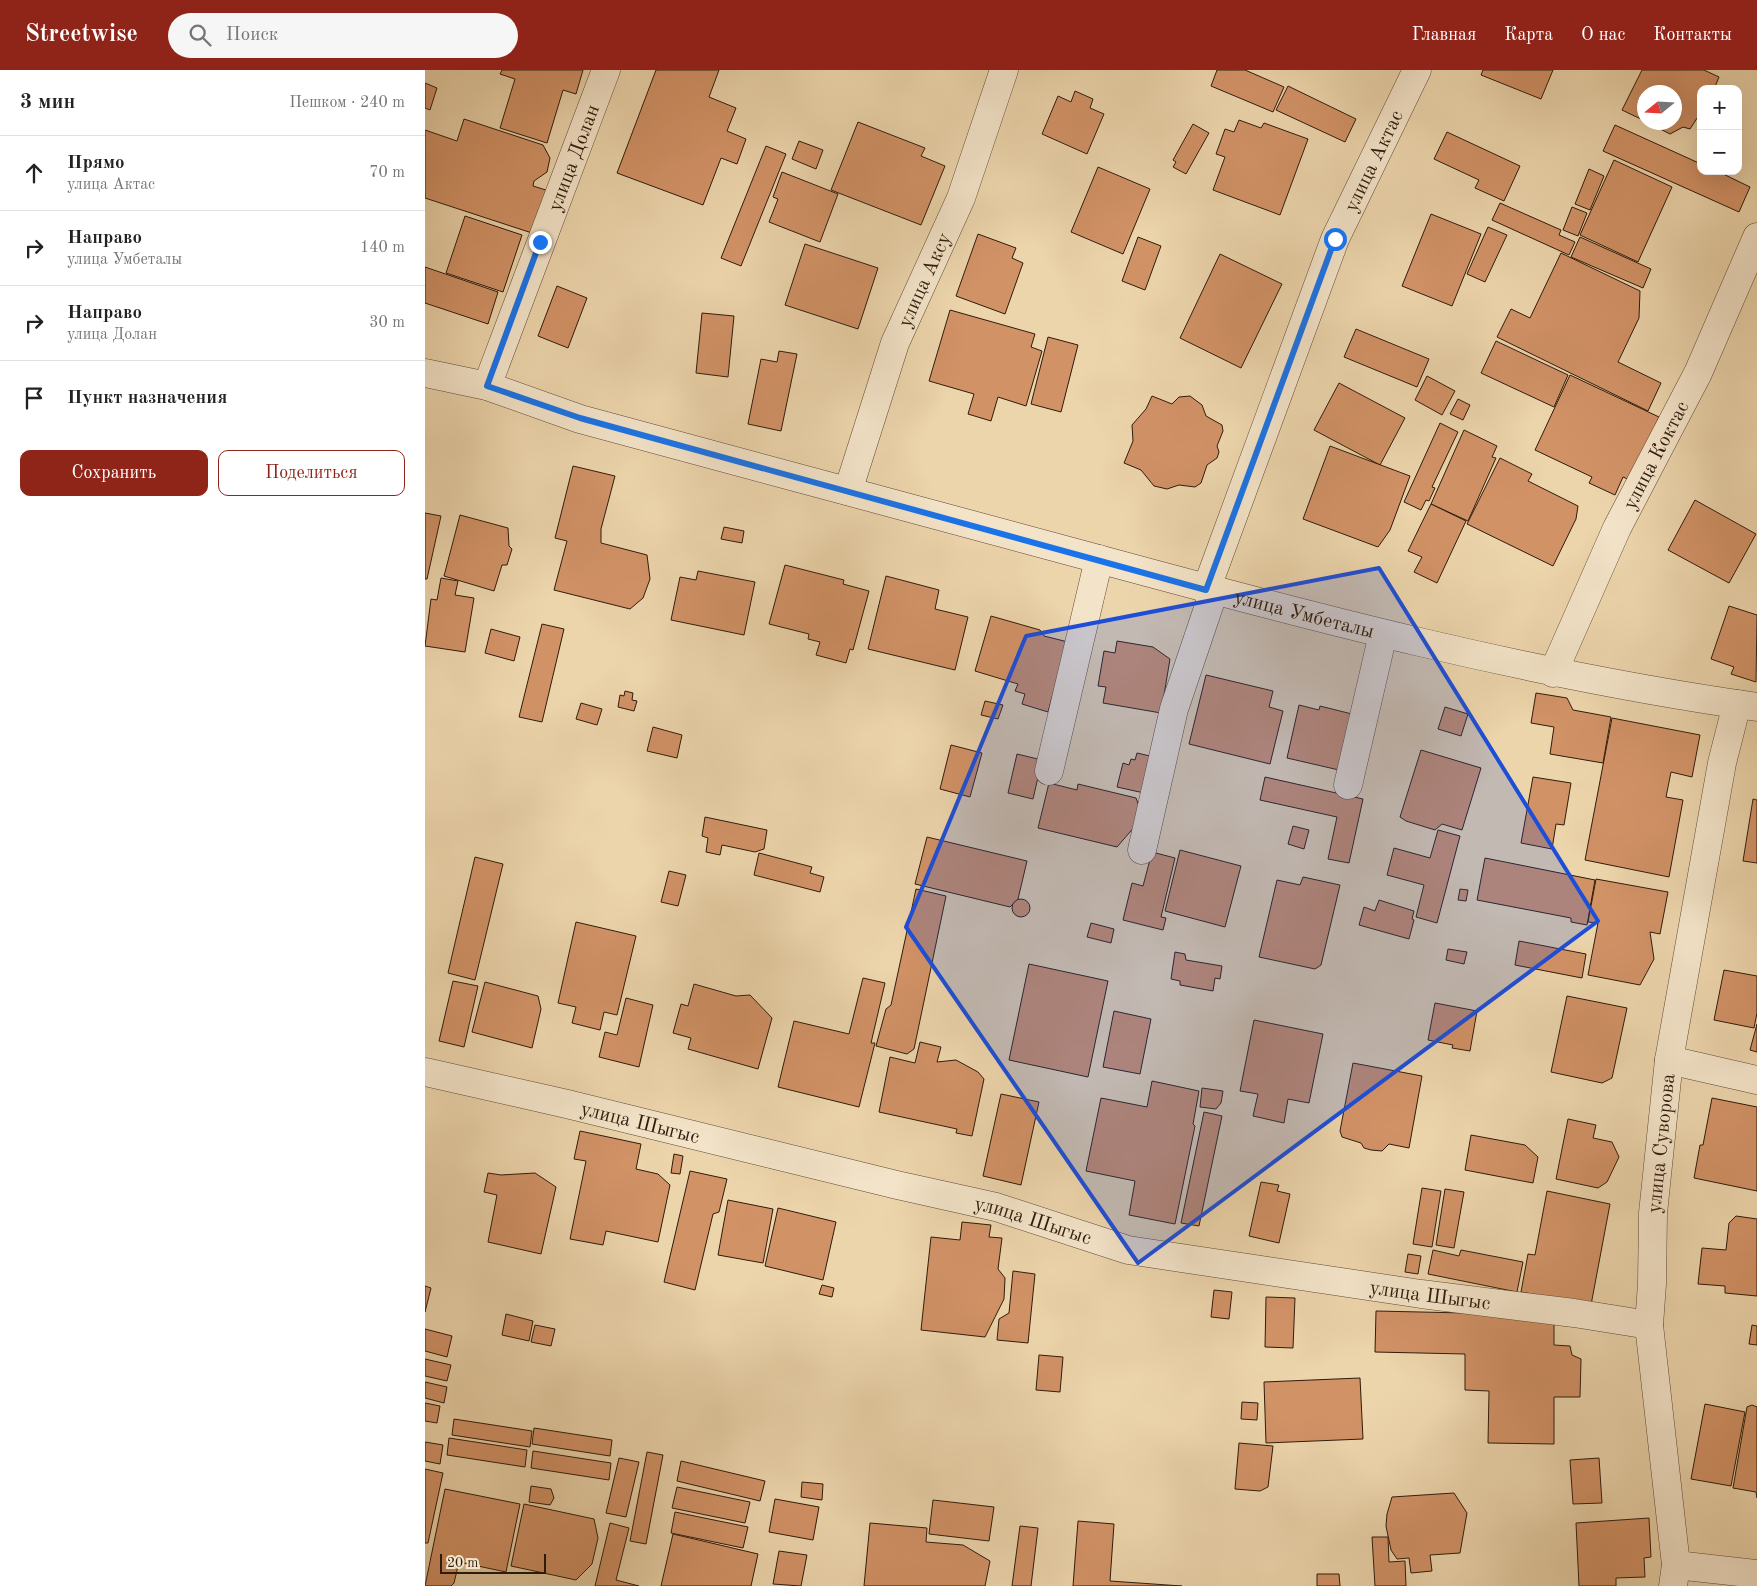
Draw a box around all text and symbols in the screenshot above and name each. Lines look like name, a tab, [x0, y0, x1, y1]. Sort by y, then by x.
search box	[168, 13, 518, 58]
icon: search	[186, 21, 214, 49]
text: Streetwise	[25, 23, 138, 47]
text: Поиск	[226, 26, 278, 45]
text: Главная	[1412, 26, 1476, 44]
text: Карта	[1504, 26, 1553, 44]
text: О нас	[1581, 26, 1625, 44]
text: Контакты	[1653, 26, 1732, 44]
north arrow	[1637, 85, 1682, 130]
map controls	[1697, 85, 1742, 175]
button: +	[1697, 85, 1742, 130]
text: 3 мин	[20, 92, 75, 113]
text: Пешком · 240 m	[289, 95, 405, 111]
street label: улица Долан	[546, 102, 604, 215]
street label: улица Актас	[1342, 107, 1408, 216]
button: −	[1697, 130, 1742, 175]
text: Прямо	[67, 154, 125, 173]
icon: ahead	[20, 159, 48, 187]
text: 70 m	[369, 165, 405, 181]
text: улица Актас	[67, 177, 155, 193]
route start	[1324, 228, 1347, 251]
text: Направо	[67, 229, 142, 248]
street label: улица Аксу	[896, 230, 956, 331]
route end	[529, 231, 552, 254]
icon: right	[20, 234, 48, 262]
text: 140 m	[360, 240, 405, 256]
text: улица Умбеталы	[67, 252, 182, 268]
text: Направо	[67, 304, 142, 323]
icon: right	[20, 309, 48, 337]
text: 30 m	[369, 315, 405, 331]
text: улица Долан	[67, 327, 157, 343]
icon: arrive	[20, 384, 48, 412]
text: Пункт назначения	[67, 389, 227, 408]
street label: улица Коктас	[1620, 398, 1694, 513]
button: Сохранить	[20, 450, 208, 496]
button: Поделиться	[218, 450, 405, 496]
street label: улица Умбеталы	[1232, 588, 1376, 643]
street label: улица Суворова	[1645, 1073, 1680, 1214]
street label: улица Шыгыс	[578, 1100, 702, 1148]
street label: улица Шыгыс	[972, 1194, 1094, 1249]
street label: улица Шыгыс	[1368, 1278, 1492, 1315]
scale bar	[440, 1551, 546, 1574]
text: 20 m	[447, 1556, 478, 1570]

